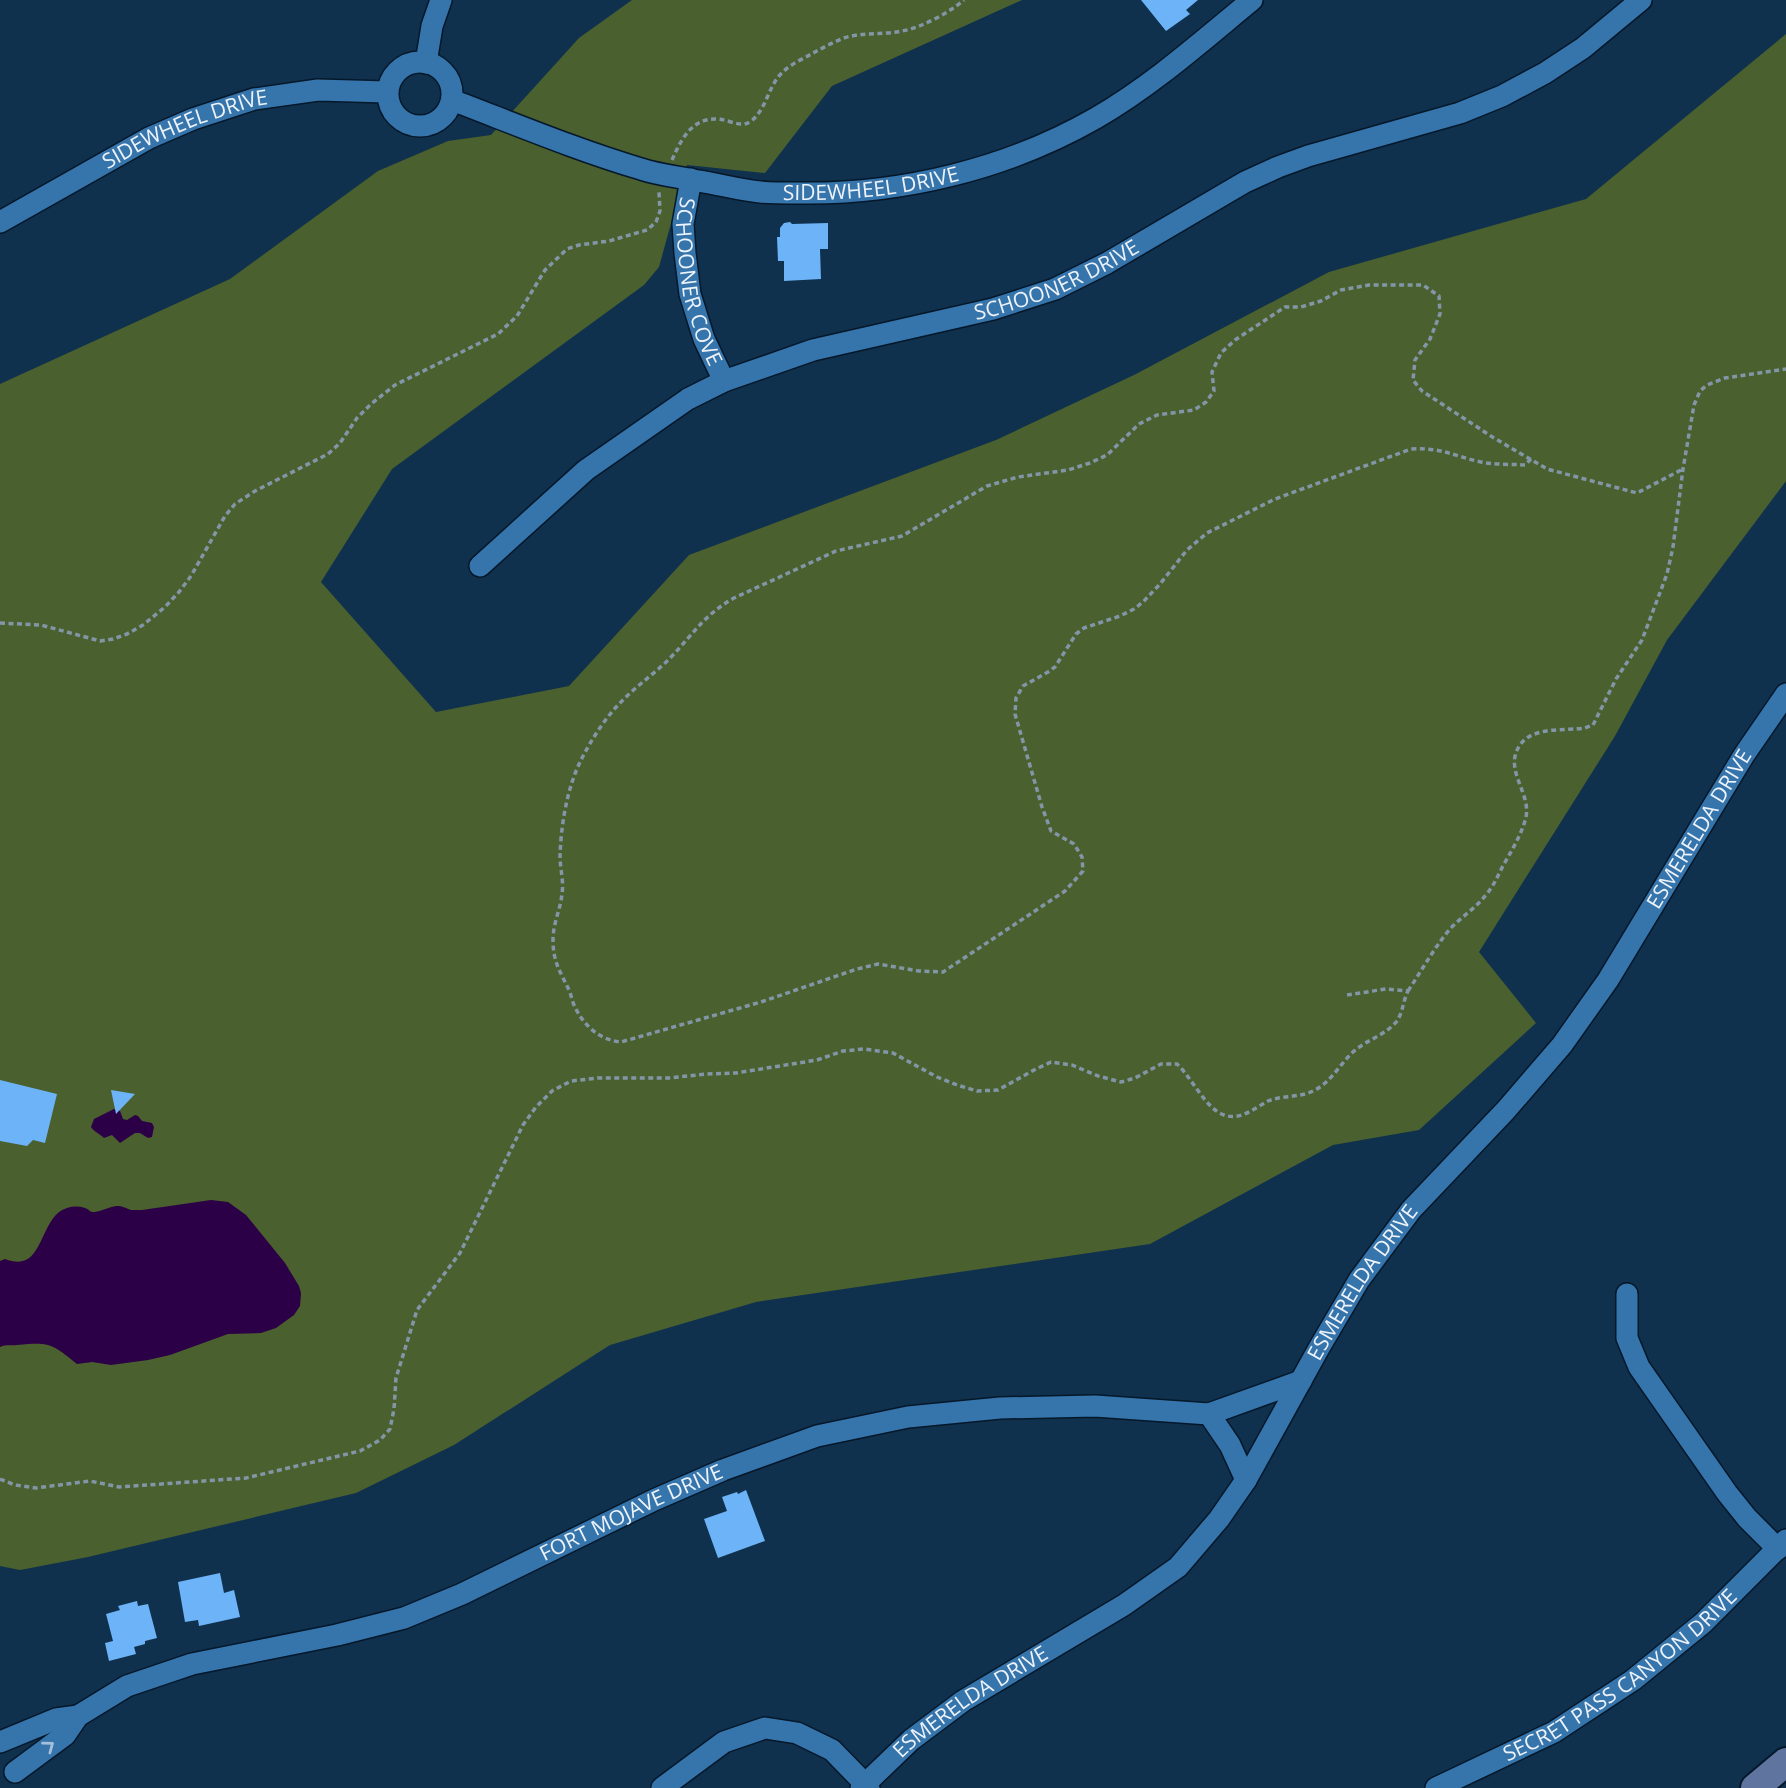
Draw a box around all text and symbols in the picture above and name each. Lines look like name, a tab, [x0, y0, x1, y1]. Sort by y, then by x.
street label: SIDEWHEEL DRIVE	[97, 82, 269, 175]
street label: SIDEWHEEL DRIVE	[783, 159, 962, 206]
street label: SCHOONER COVE	[670, 195, 730, 370]
street label: SCHOONER DRIVE	[971, 232, 1144, 326]
street label: ESMERELDA DRIVE	[1639, 744, 1757, 914]
street label: ESMERELDA DRIVE	[1300, 1198, 1424, 1365]
street label: FORT MOJAVE DRIVE	[535, 1457, 727, 1567]
street label: SECRET PASS CANYON DRIVE	[1498, 1582, 1742, 1767]
street label: ESMERELDA DRIVE	[886, 1639, 1053, 1763]
one-way arrow	[42, 1742, 54, 1755]

